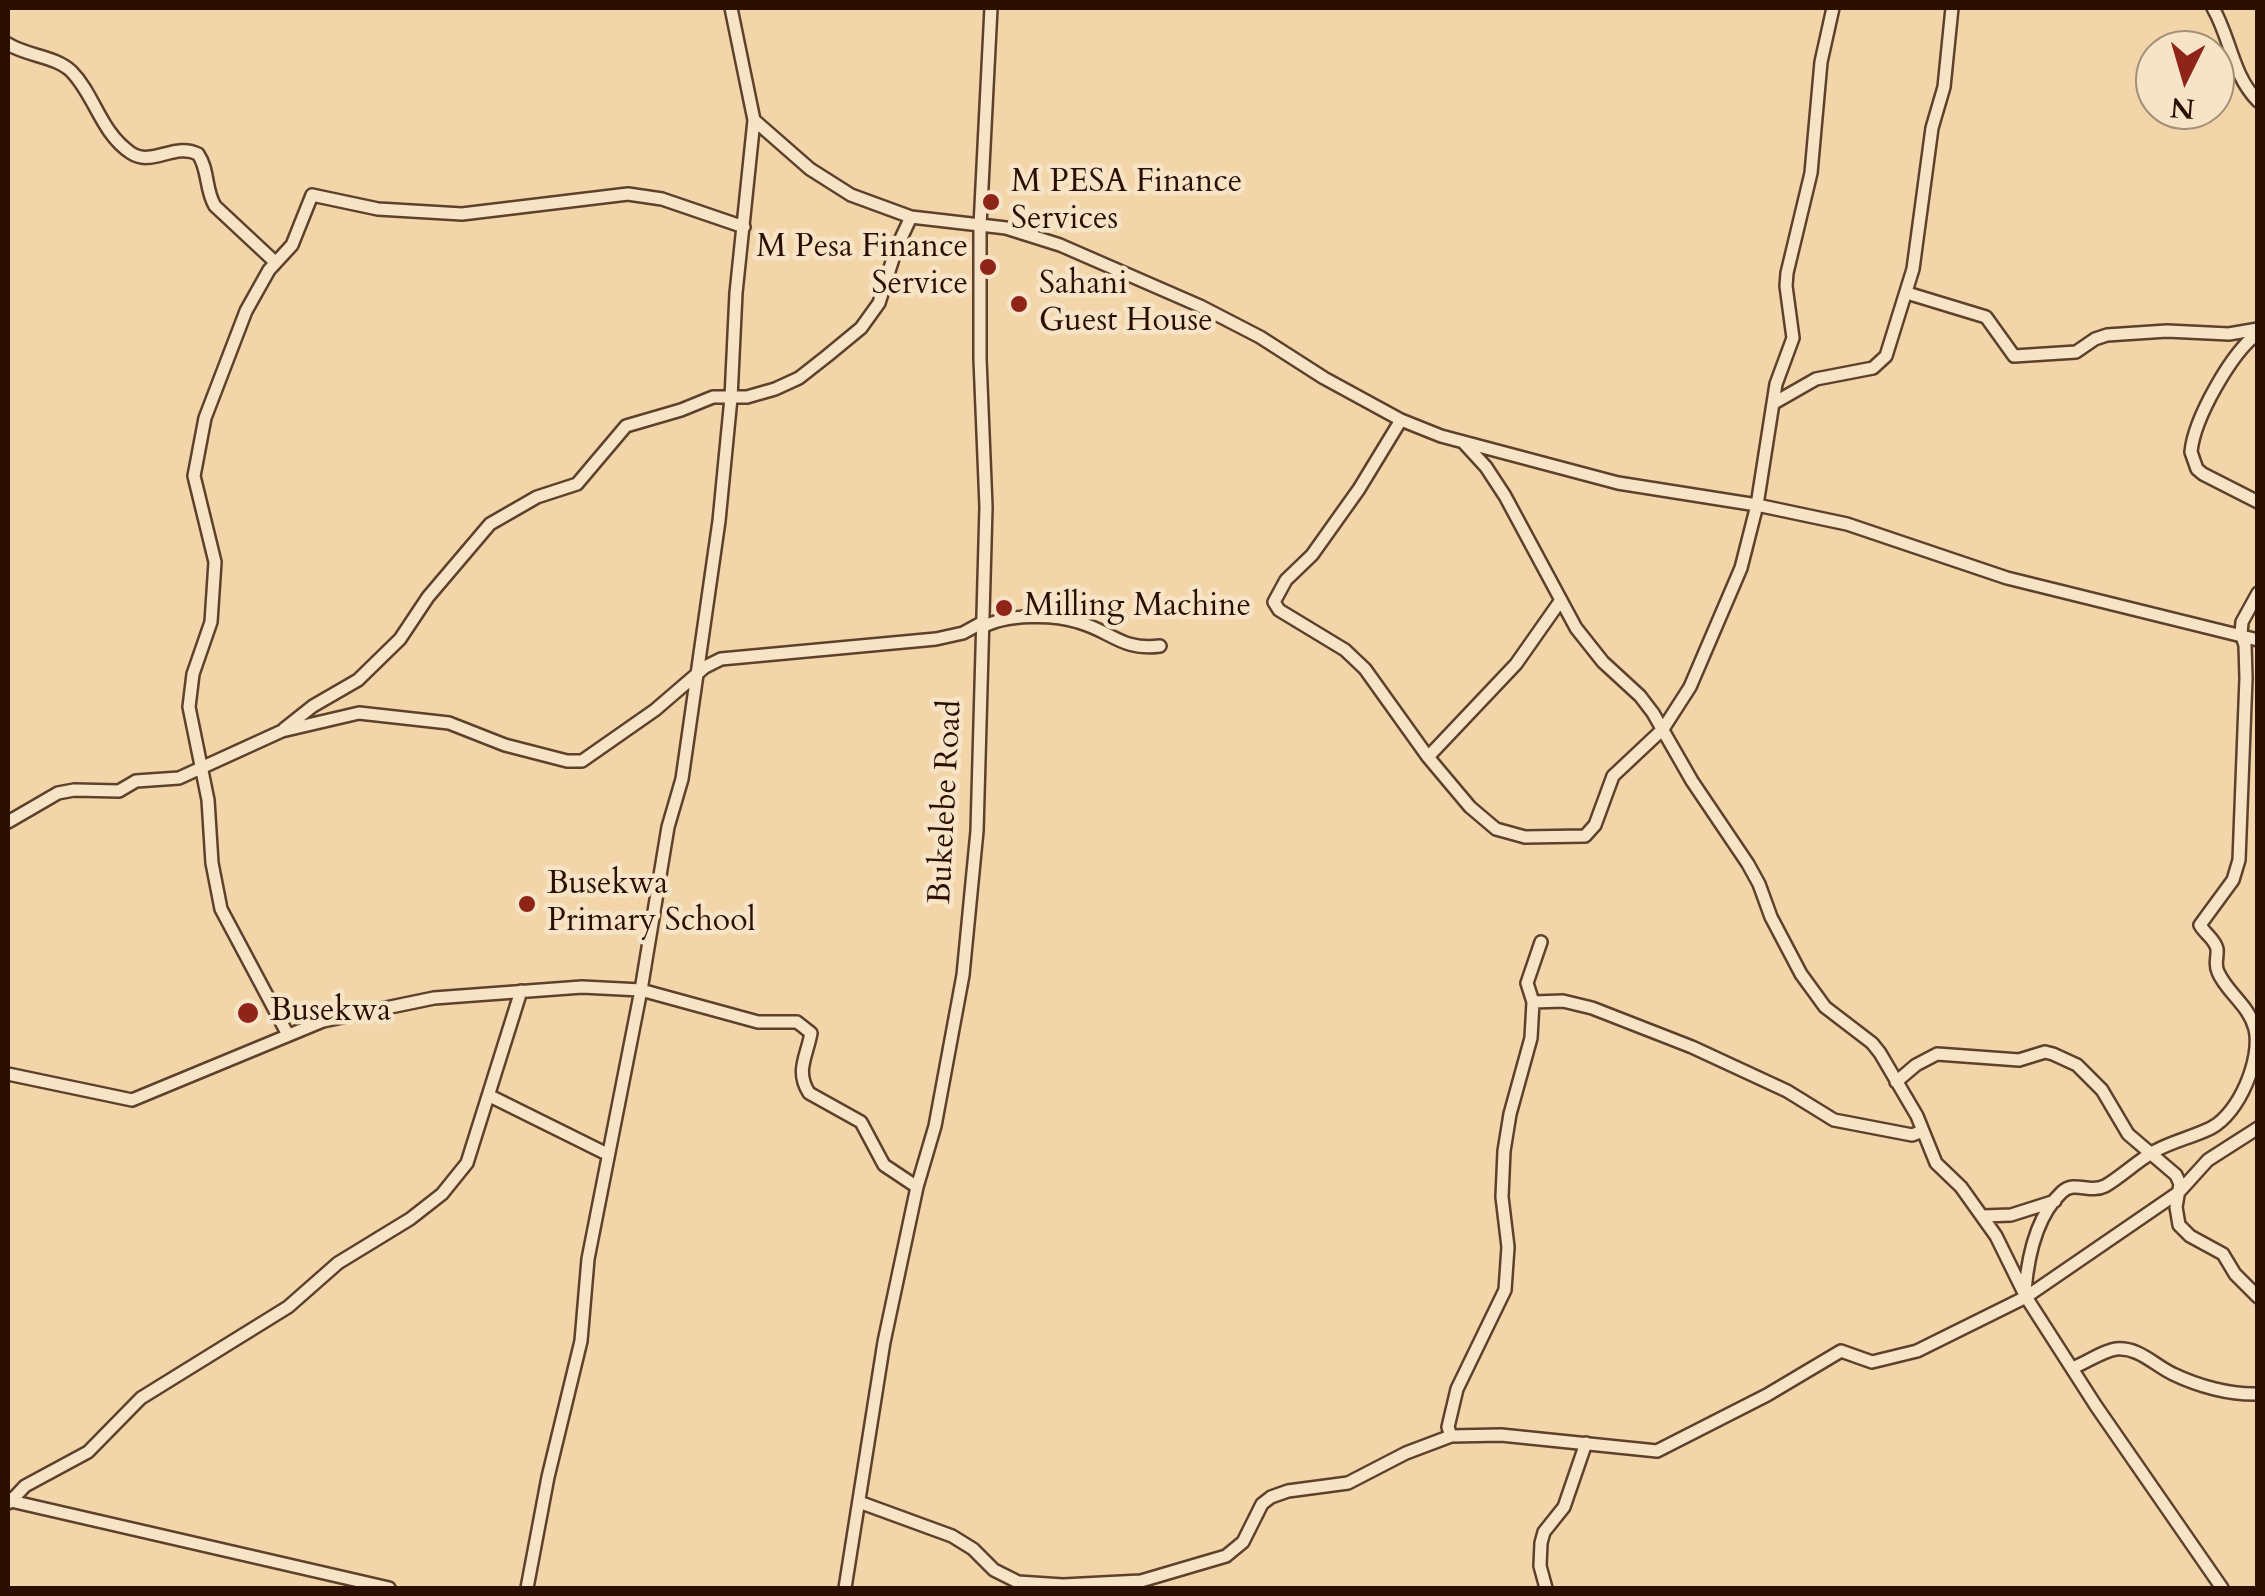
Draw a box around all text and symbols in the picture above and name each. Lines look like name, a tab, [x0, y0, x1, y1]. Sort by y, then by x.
north arrow	[2135, 30, 2235, 130]
text: N	[2169, 88, 2196, 128]
place label: M PESA Finance Services	[1011, 165, 1242, 240]
marker: M PESA Finance Services	[980, 191, 1002, 213]
place label: M Pesa Finance Service	[756, 230, 968, 305]
marker: M Pesa Finance Service	[977, 256, 999, 278]
place label: Sahani Guest House	[1039, 267, 1213, 342]
marker: Sahani Guest House	[1008, 293, 1030, 315]
place label: Milling Machine	[1024, 589, 1251, 627]
marker: Milling Machine	[993, 597, 1015, 619]
street label: Bukelebe Road	[922, 699, 972, 905]
place label: Busekwa Primary School	[547, 867, 756, 942]
marker: Busekwa Primary School	[516, 893, 538, 915]
place label: Busekwa	[270, 994, 391, 1032]
marker: Busekwa	[235, 1000, 261, 1026]

